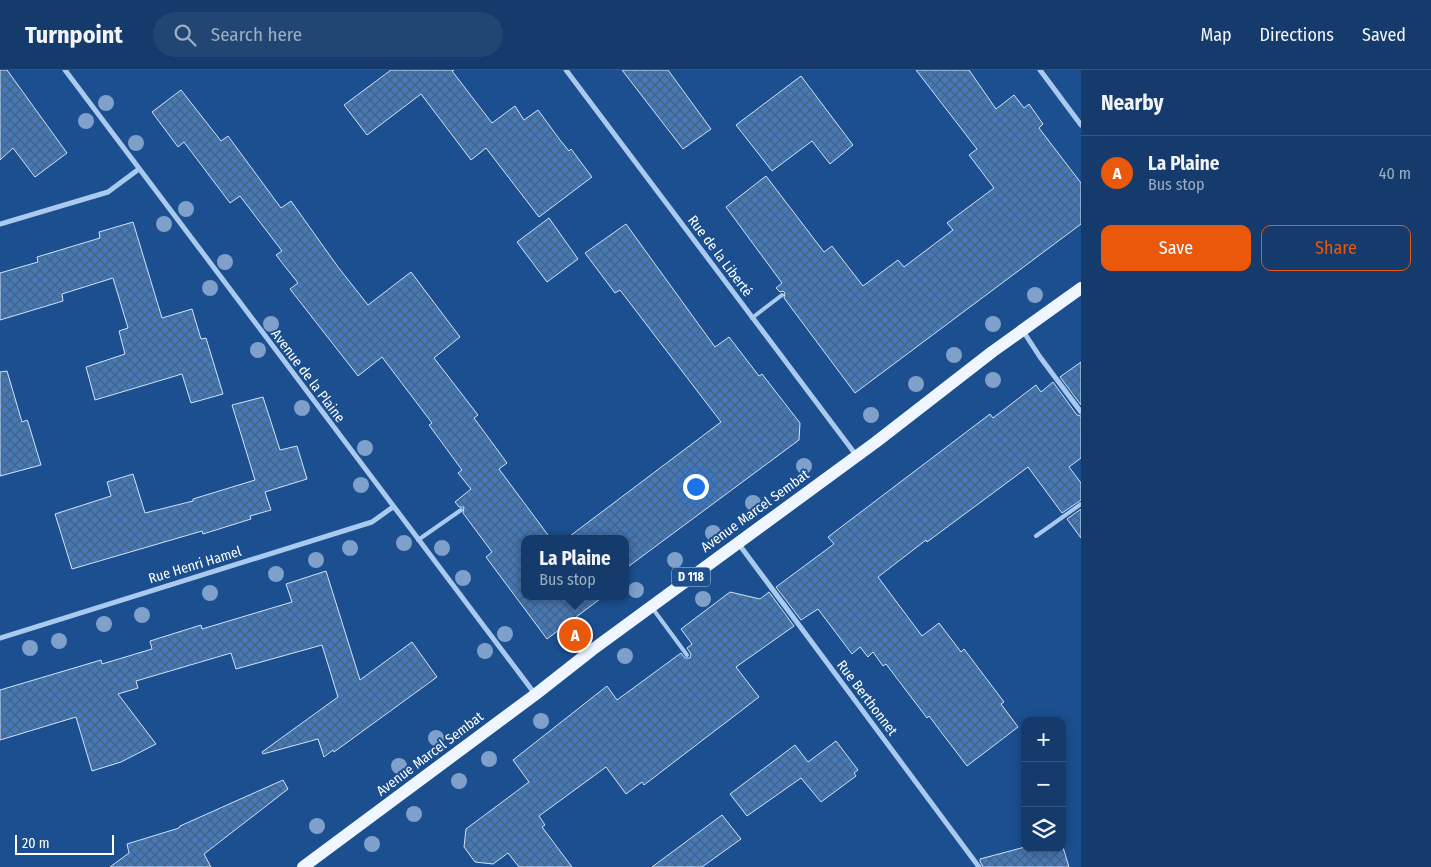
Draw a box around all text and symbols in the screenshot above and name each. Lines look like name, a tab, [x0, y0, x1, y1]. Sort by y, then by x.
search box	[153, 12, 503, 57]
text: Turnpoint	[25, 21, 123, 49]
icon: search	[171, 21, 199, 49]
text: Search here	[211, 23, 302, 46]
text: Map	[1200, 24, 1232, 46]
text: Directions	[1260, 24, 1334, 46]
text: Saved	[1362, 24, 1406, 46]
text: Nearby	[1101, 90, 1163, 116]
text: La Plaine	[1148, 152, 1219, 175]
text: A	[1113, 164, 1121, 183]
text: 40 m	[1379, 164, 1411, 183]
text: Bus stop	[1148, 175, 1204, 194]
street label: Rue de la Liberté	[684, 212, 756, 300]
button: Save	[1101, 225, 1251, 271]
button: Share	[1261, 225, 1411, 271]
street label: Avenue de la Plaine	[267, 326, 349, 426]
street label: Avenue Marcel Sembat	[698, 466, 813, 556]
your location	[683, 474, 709, 500]
popup	[521, 535, 629, 600]
street label: Rue Henri Hamel	[146, 543, 244, 587]
text: La Plaine	[539, 547, 611, 570]
road number: D 118	[672, 568, 710, 586]
text: Bus stop	[539, 570, 596, 589]
pin: A	[559, 616, 591, 654]
street label: Rue Berthonnet	[833, 657, 901, 739]
street label: Avenue Marcel Sembat	[373, 708, 487, 800]
map controls	[1021, 717, 1066, 852]
button: +	[1021, 717, 1066, 762]
button: −	[1021, 762, 1066, 807]
button: layers	[1021, 807, 1066, 852]
scale bar	[15, 832, 114, 855]
text: 20 m	[22, 835, 50, 852]

